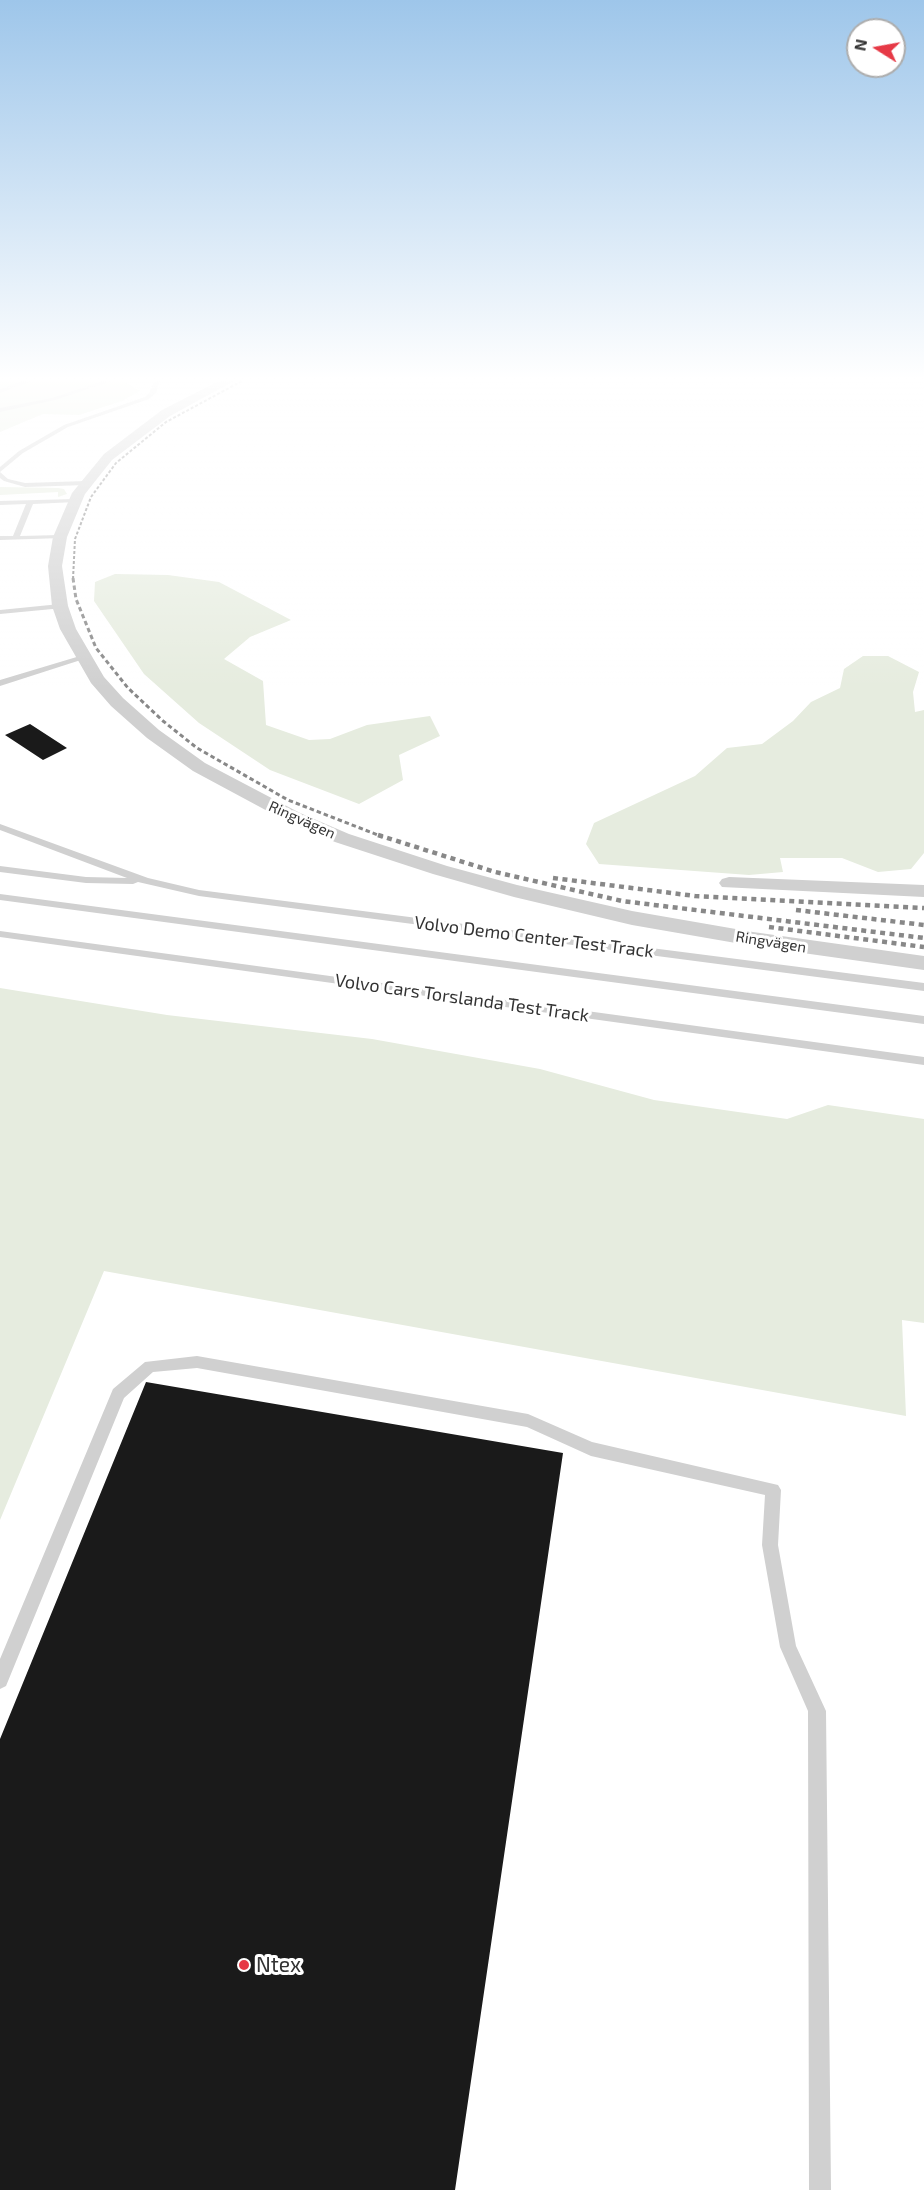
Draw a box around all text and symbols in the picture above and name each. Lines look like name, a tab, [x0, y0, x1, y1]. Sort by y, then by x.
north arrow	[846, 18, 906, 78]
text: N	[849, 37, 870, 52]
street label: Ringvägen	[266, 797, 338, 843]
street label: Volvo Demo Center Test Track	[413, 912, 655, 962]
street label: Ringvägen	[734, 928, 808, 956]
street label: Volvo Cars Torslanda Test Track	[333, 969, 591, 1027]
place label: Ntex	[256, 1952, 301, 1978]
marker: Ntex	[237, 1958, 251, 1972]

